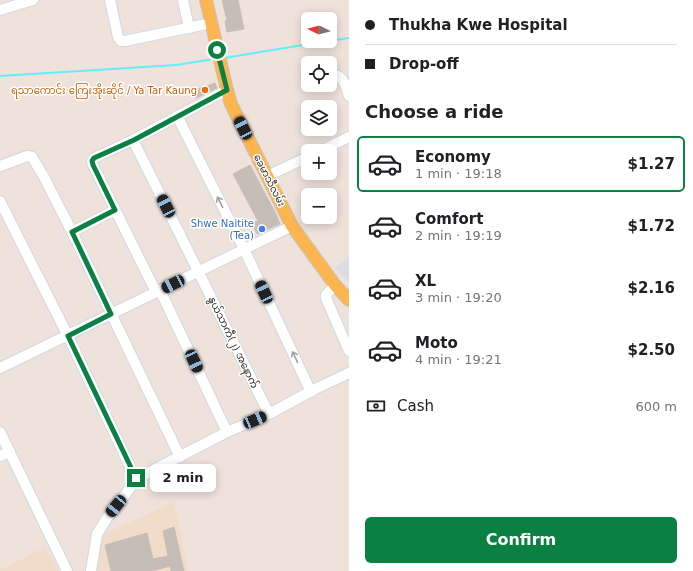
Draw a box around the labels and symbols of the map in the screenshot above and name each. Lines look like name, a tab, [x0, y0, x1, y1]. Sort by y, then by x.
north arrow	[301, 12, 337, 48]
route start	[208, 41, 226, 59]
place label: ရသာကောင်း ကြေးအိုးဆိုင် / Ya Tar Kaung	[11, 83, 197, 99]
marker: ရသာကောင်း ကြေးအိုးဆိုင် / Ya Tar Kaung	[200, 85, 210, 95]
car	[232, 115, 254, 141]
street label: ခေမာသီလမ်း	[252, 151, 289, 208]
car	[155, 193, 177, 219]
one-way arrow	[216, 196, 223, 208]
place label: Shwe Naitite (Tea)	[191, 218, 254, 241]
marker: Shwe Naitite (Tea)	[257, 224, 267, 234]
car	[160, 273, 186, 295]
car	[253, 279, 275, 305]
street label: နွယ်သာကီ(၂) အနောက်	[204, 294, 262, 391]
car	[183, 348, 205, 374]
one-way arrow	[291, 351, 298, 363]
car	[242, 410, 268, 430]
callout: 2 min	[150, 464, 216, 492]
route end	[127, 469, 145, 487]
car	[104, 493, 128, 519]

